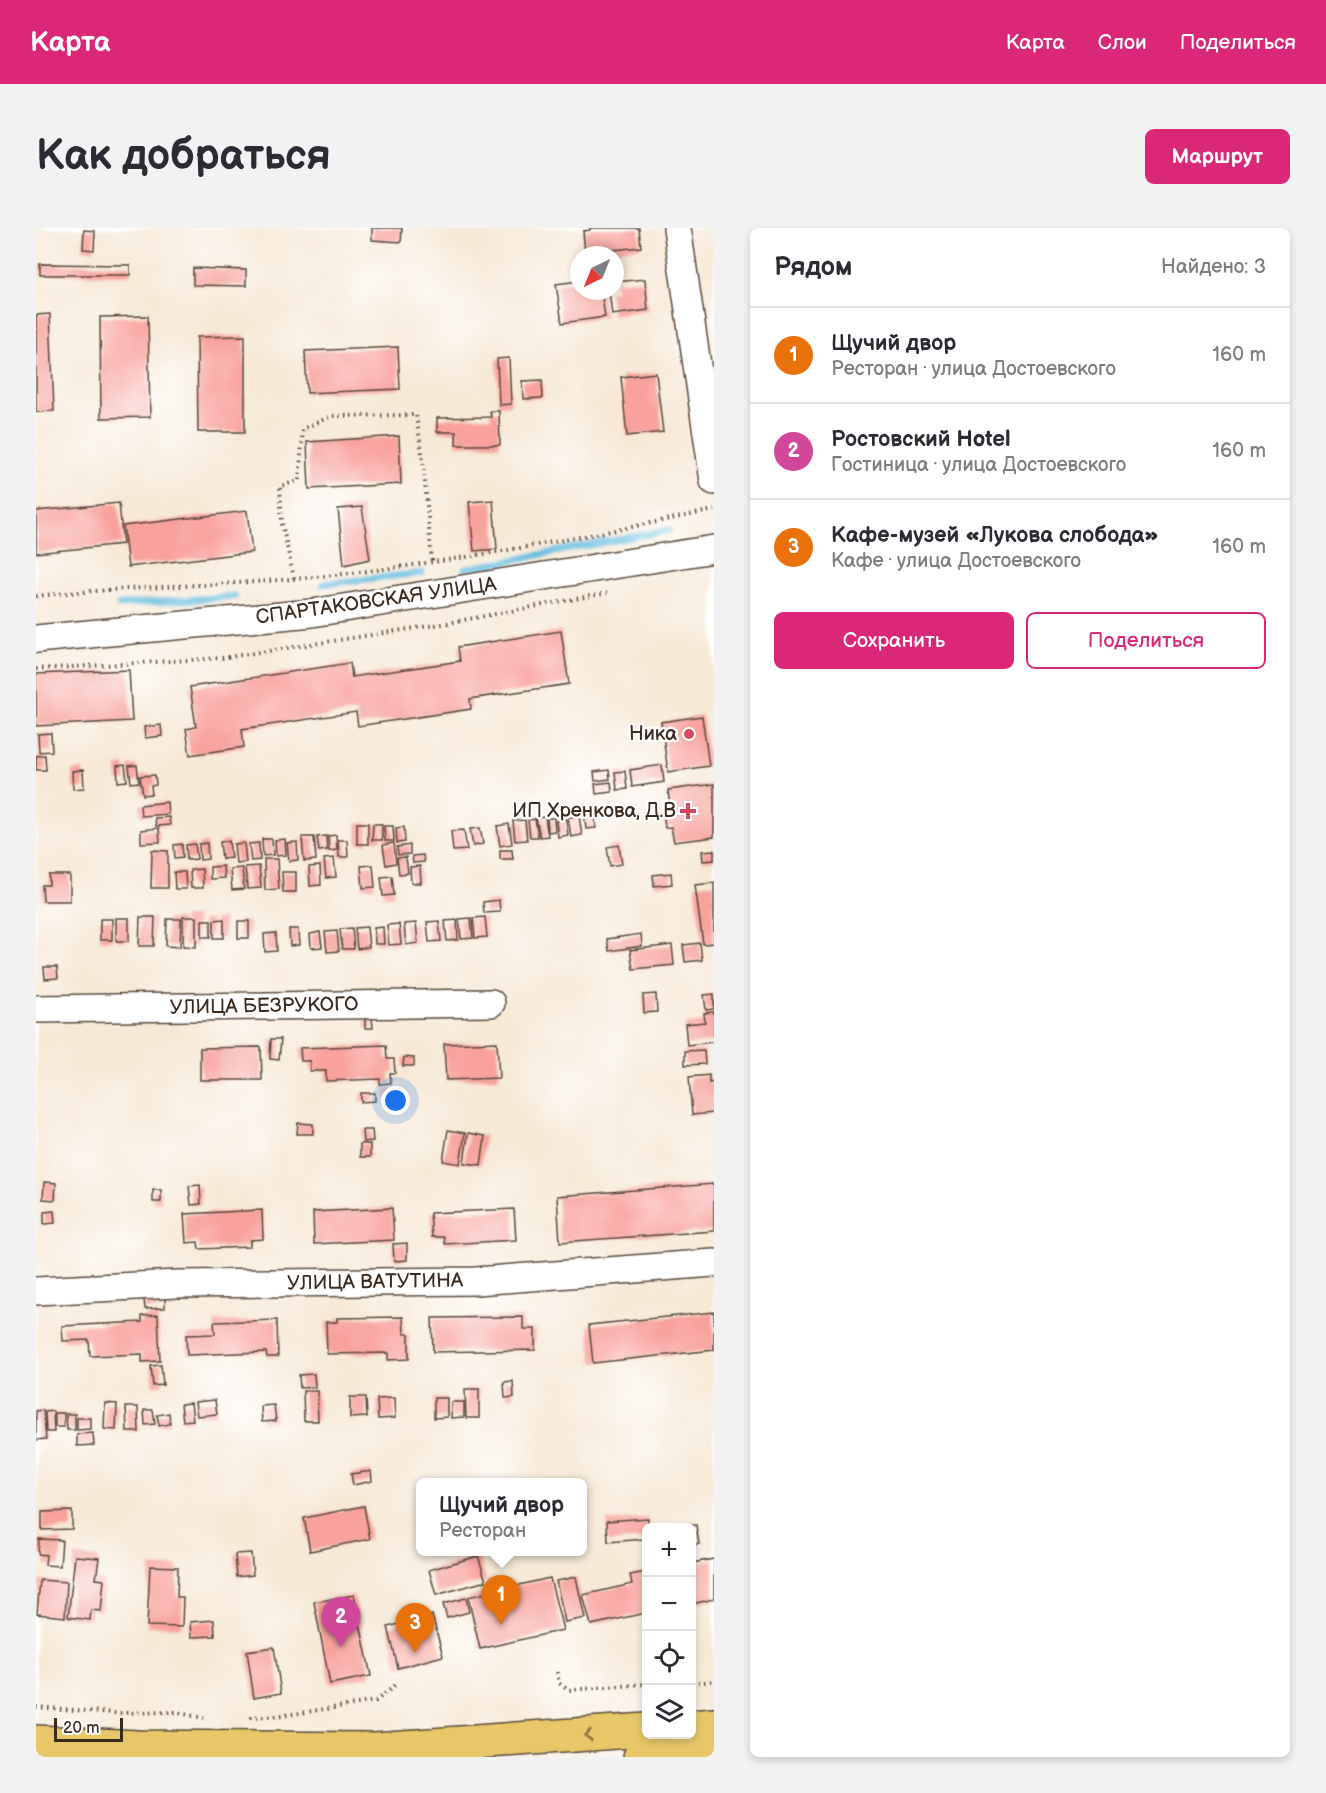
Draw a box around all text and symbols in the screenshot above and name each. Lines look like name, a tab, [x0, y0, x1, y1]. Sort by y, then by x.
text: Карта	[30, 26, 110, 59]
text: Карта	[1006, 30, 1065, 55]
text: Слои	[1098, 30, 1147, 55]
text: Поделиться	[1180, 30, 1296, 55]
button: Маршрут	[1145, 129, 1290, 184]
text: Как добраться	[36, 131, 331, 182]
north arrow	[570, 246, 624, 300]
text: Рядом	[774, 252, 852, 283]
text: Найдено: 3	[1161, 255, 1266, 279]
text: Щучий двор	[831, 330, 956, 357]
text: 1	[789, 343, 798, 367]
text: 160 m	[1212, 343, 1266, 367]
text: Ресторан · улица Достоевского	[831, 357, 1116, 381]
text: Ростовский Hotel	[831, 426, 1010, 453]
text: 2	[788, 439, 799, 463]
text: 160 m	[1212, 439, 1266, 463]
text: Гостиница · улица Достоевского	[831, 453, 1126, 477]
text: Кафе-музей «Лукова слобода»	[831, 522, 1159, 549]
text: 3	[788, 535, 799, 559]
text: 160 m	[1212, 535, 1266, 559]
text: Кафе · улица Достоевского	[831, 549, 1081, 573]
street label: СПАРТАКОВСКАЯ УЛИЦА	[254, 572, 499, 630]
button: Сохранить	[774, 612, 1014, 669]
button: Поделиться	[1026, 612, 1266, 669]
place label: Ника	[629, 722, 677, 746]
marker: Ника	[682, 727, 696, 741]
place label: ИП Хренкова, Д.В	[512, 799, 676, 823]
marker: ИП Хренкова, Д.В	[681, 804, 695, 818]
street label: УЛИЦА БЕЗРУКОГО	[169, 992, 359, 1020]
your location	[381, 1086, 410, 1115]
street label: УЛИЦА ВАТУТИНА	[287, 1268, 464, 1296]
popup	[416, 1478, 587, 1556]
text: Щучий двор	[439, 1492, 564, 1519]
text: Ресторан	[439, 1519, 526, 1543]
map controls	[642, 1523, 696, 1739]
button: +	[642, 1523, 696, 1577]
pin: 1	[482, 1576, 520, 1625]
button: −	[642, 1577, 696, 1631]
pin: 2	[322, 1598, 360, 1647]
pin: 3	[396, 1604, 434, 1653]
button: locate	[642, 1631, 696, 1685]
button: layers	[642, 1685, 696, 1739]
scale bar	[54, 1715, 123, 1742]
text: 20 m	[63, 1719, 99, 1738]
one-way arrow	[584, 1728, 593, 1741]

